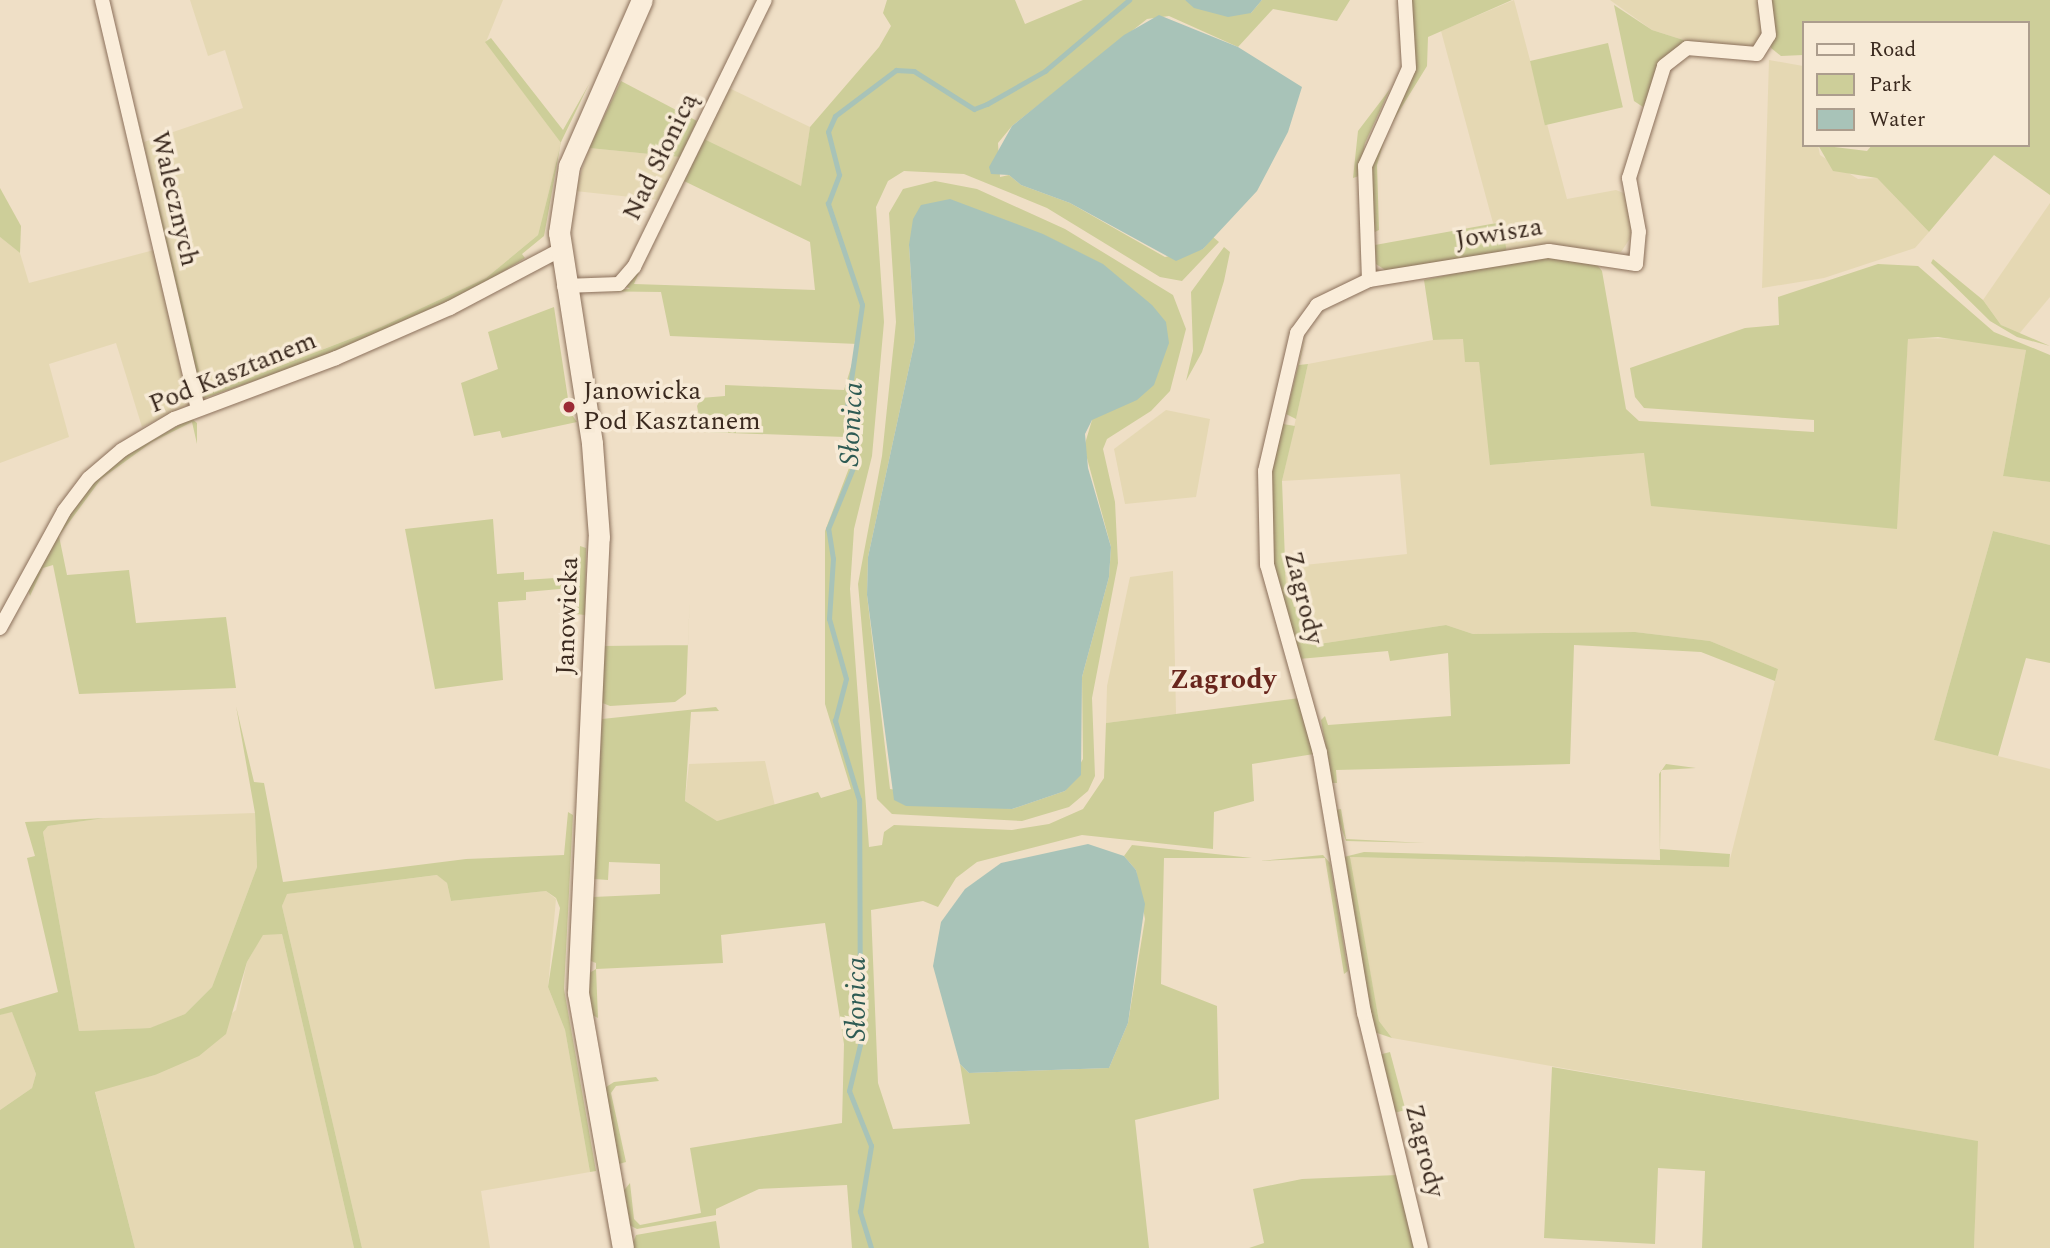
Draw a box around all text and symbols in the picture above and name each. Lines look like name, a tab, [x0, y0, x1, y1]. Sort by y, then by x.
legend	[1801, 21, 2029, 147]
text: Road	[1869, 34, 1916, 66]
text: Park	[1869, 69, 1912, 101]
street label: Nad Słonicą	[617, 88, 705, 226]
text: Water	[1869, 104, 1925, 136]
street label: Walecznych	[143, 128, 205, 270]
street label: Jowisza	[1453, 212, 1545, 256]
street label: Pod Kasztanem	[145, 325, 321, 421]
place label: Janowicka Pod Kasztanem	[583, 376, 761, 438]
water label: Słonica	[833, 381, 871, 467]
marker: Janowicka Pod Kasztanem	[561, 399, 577, 415]
street label: Zagrody	[1276, 548, 1330, 648]
street label: Janowicka	[550, 556, 586, 676]
district label: Zagrody	[1170, 663, 1276, 697]
water label: Słonica	[840, 957, 874, 1041]
street label: Zagrody	[1397, 1101, 1451, 1201]

